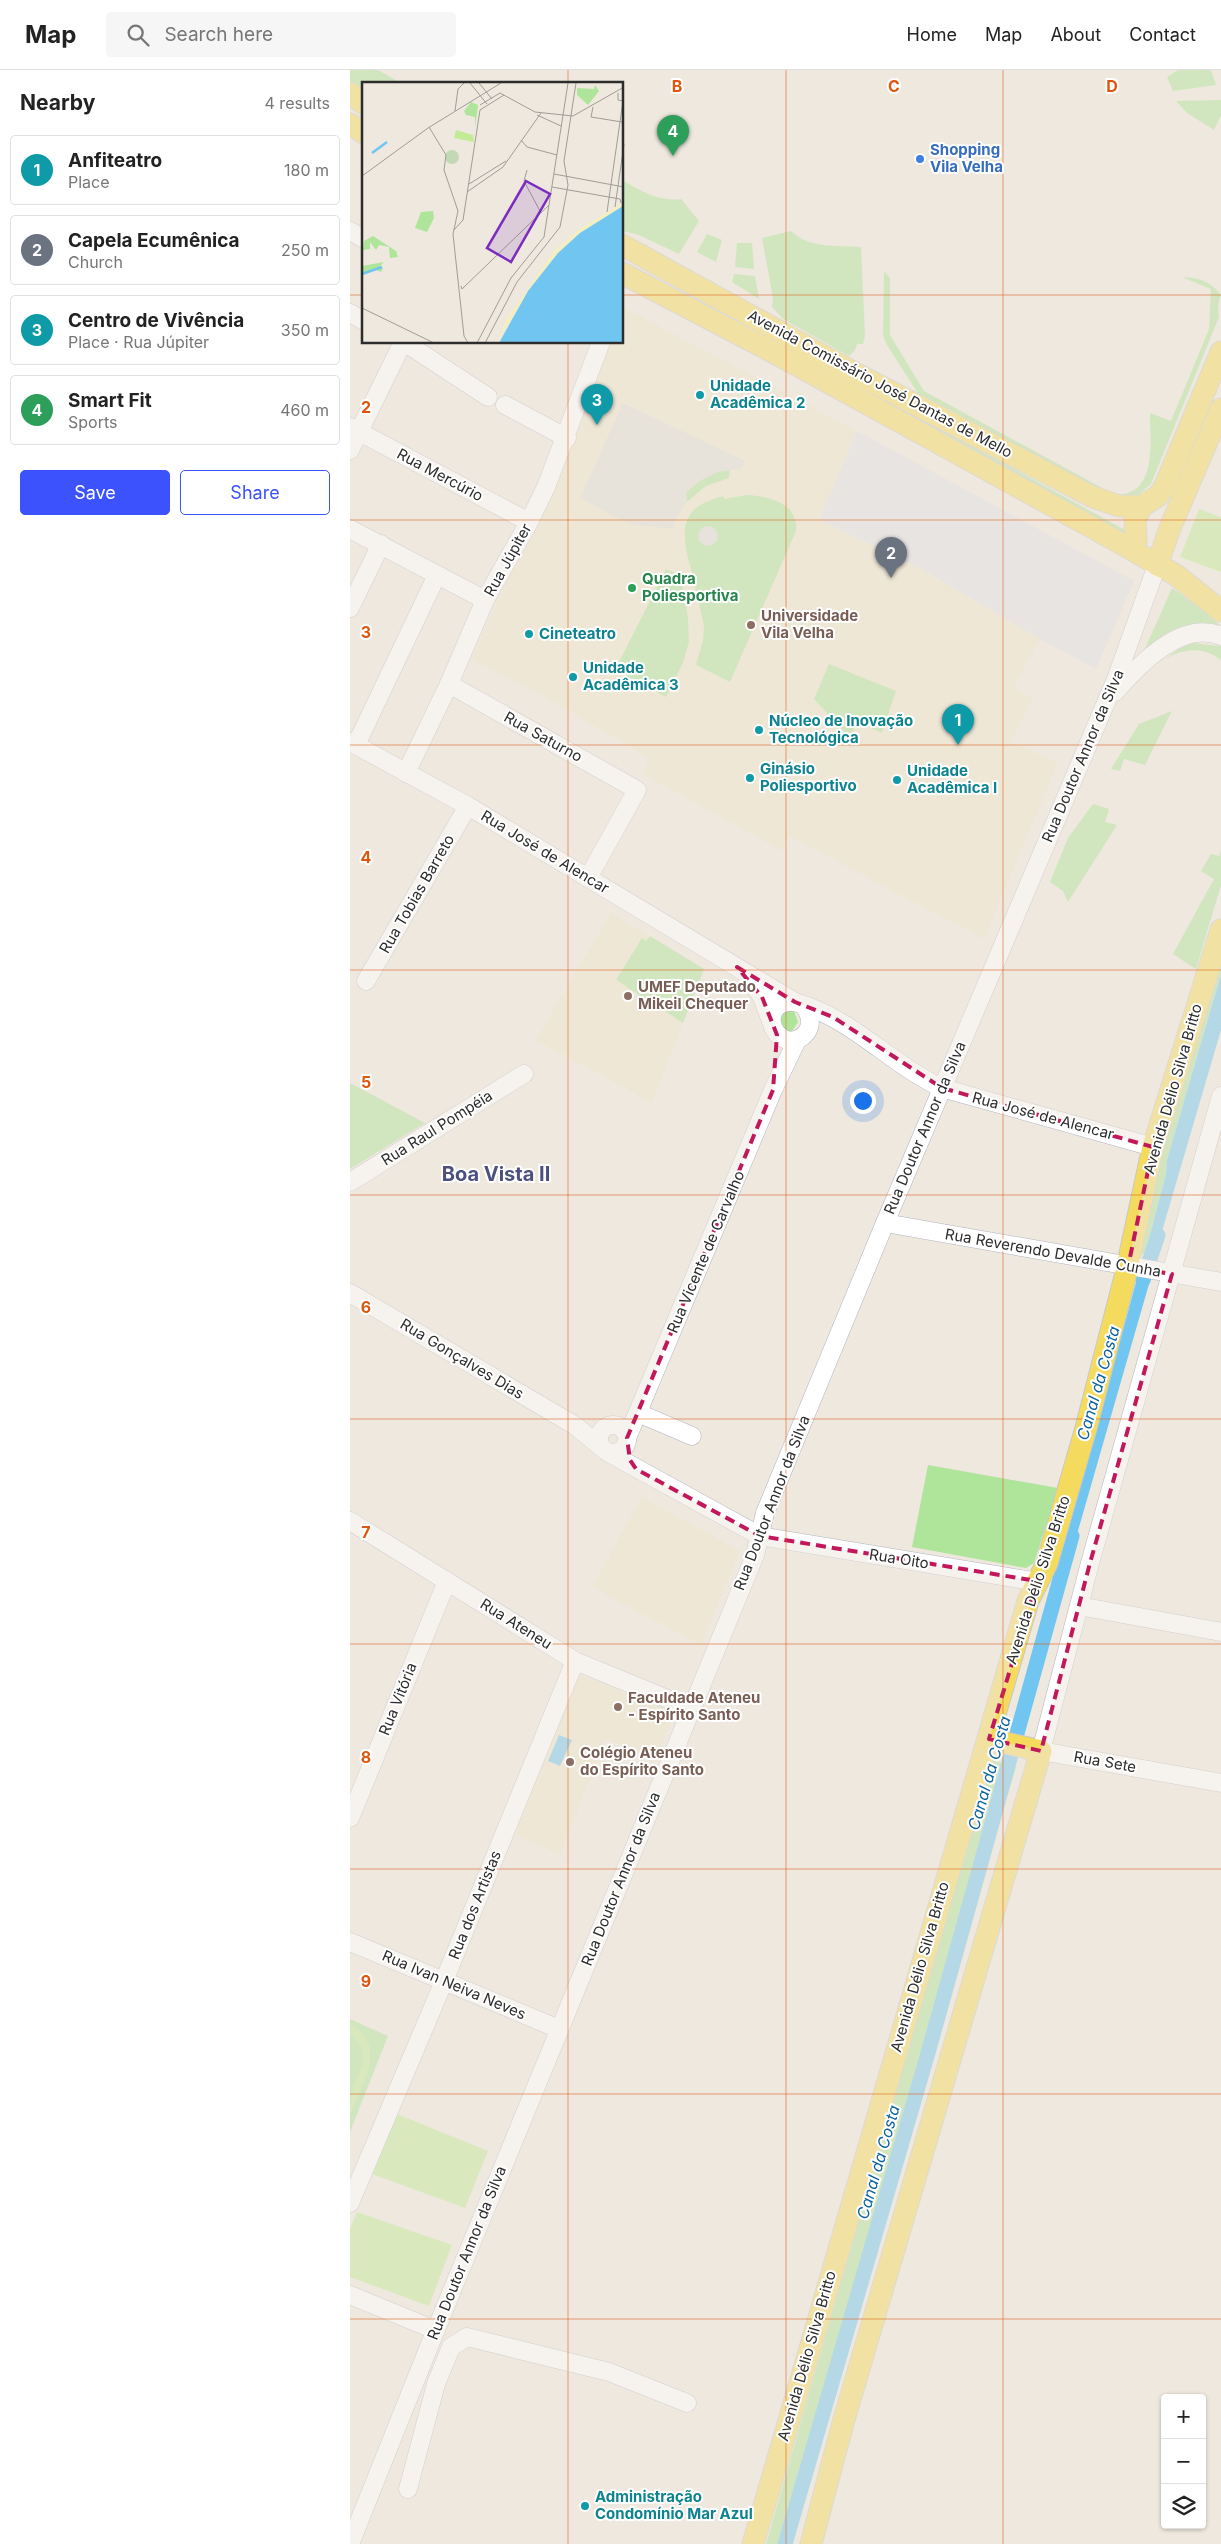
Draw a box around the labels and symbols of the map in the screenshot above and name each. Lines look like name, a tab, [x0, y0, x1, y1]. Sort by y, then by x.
text: B	[672, 76, 682, 96]
text: C	[888, 76, 900, 96]
text: D	[1106, 76, 1118, 96]
inset map	[362, 82, 624, 344]
pin: 4	[657, 115, 689, 156]
place label: Shopping Vila Velha	[930, 140, 1003, 176]
marker: Shopping Vila Velha	[914, 153, 926, 165]
street label: Avenida Comissário José Dantas de Mello	[745, 305, 1016, 462]
place label: Unidade Acadêmica 2	[710, 376, 805, 412]
pin: 3	[581, 384, 613, 425]
marker: Unidade Acadêmica 2	[694, 389, 706, 401]
text: 2	[361, 397, 371, 417]
street label: Rua Mercúrio	[394, 444, 487, 505]
street label: Rua Júpiter	[480, 520, 536, 600]
pin: 2	[875, 537, 907, 578]
place label: Quadra Poliesportiva	[642, 569, 738, 605]
marker: Quadra Poliesportiva	[626, 582, 638, 594]
place label: Universidade Vila Velha	[761, 606, 858, 642]
marker: Universidade Vila Velha	[745, 619, 757, 631]
text: 3	[361, 622, 371, 642]
place label: Cineteatro	[539, 624, 616, 643]
marker: Cineteatro	[523, 628, 535, 640]
place label: Unidade Acadêmica 3	[583, 658, 679, 694]
street label: Rua Doutor Annor da Silva	[1037, 666, 1128, 845]
marker: Unidade Acadêmica 3	[567, 671, 579, 683]
pin: 1	[942, 704, 974, 745]
street label: Rua Saturno	[501, 707, 586, 766]
place label: Núcleo de Inovação Tecnológica	[769, 711, 913, 747]
marker: Núcleo de Inovação Tecnológica	[753, 724, 765, 736]
place label: Ginásio Poliesportivo	[760, 759, 857, 795]
place label: Unidade Acadêmica I	[907, 761, 997, 797]
marker: Ginásio Poliesportivo	[744, 772, 756, 784]
marker: Unidade Acadêmica I	[891, 774, 903, 786]
street label: Rua José de Alencar	[478, 806, 613, 898]
street label: Rua Tobias Barreto	[375, 831, 458, 957]
text: 4	[361, 847, 372, 867]
place label: UMEF Deputado Mikeil Chequer	[638, 977, 756, 1013]
marker: UMEF Deputado Mikeil Chequer	[622, 990, 634, 1002]
street label: Avenida Délio Silva Britto	[1139, 1002, 1206, 1176]
street label: Rua Doutor Annor da Silva	[879, 1038, 970, 1217]
text: 5	[361, 1072, 371, 1092]
street label: Rua Raul Pompéia	[378, 1086, 496, 1169]
street label: Rua José de Alencar	[970, 1087, 1116, 1144]
your location	[850, 1088, 876, 1114]
district label: Boa Vista II	[442, 1162, 550, 1186]
street label: Rua Vicente de Carvalho	[663, 1168, 748, 1336]
street label: Rua Reverendo Devalde Cunha	[944, 1224, 1163, 1281]
text: 6	[361, 1297, 371, 1317]
street label: Rua Gonçalves Dias	[397, 1314, 528, 1403]
water label: Canal da Costa	[1072, 1323, 1124, 1442]
street label: Rua Doutor Annor da Silva	[729, 1413, 814, 1593]
street label: Avenida Délio Silva Britto	[1001, 1493, 1074, 1667]
text: 7	[361, 1522, 371, 1542]
street label: Rua Oito	[868, 1544, 930, 1573]
street label: Rua Ateneu	[477, 1594, 556, 1653]
street label: Rua Vitória	[374, 1660, 421, 1738]
place label: Faculdade Ateneu - Espírito Santo	[628, 1688, 760, 1724]
marker: Faculdade Ateneu - Espírito Santo	[612, 1701, 624, 1713]
water label: Canal da Costa	[963, 1713, 1015, 1832]
place label: Colégio Ateneu do Espírito Santo	[580, 1743, 704, 1779]
text: 8	[361, 1747, 371, 1767]
street label: Rua Sete	[1072, 1747, 1138, 1776]
marker: Colégio Ateneu do Espírito Santo	[564, 1756, 576, 1768]
street label: Rua Doutor Annor da Silva	[577, 1789, 664, 1969]
street label: Rua dos Artistas	[444, 1848, 505, 1962]
street label: Avenida Délio Silva Britto	[886, 1880, 953, 2054]
street label: Rua Ivan Neiva Neves	[379, 1946, 529, 2023]
text: 9	[361, 1971, 371, 1991]
water label: Canal da Costa	[852, 2102, 904, 2221]
street label: Rua Doutor Annor da Silva	[423, 2163, 510, 2343]
street label: Avenida Délio Silva Britto	[773, 2269, 840, 2443]
place label: Administração Condomínio Mar Azul	[595, 2487, 753, 2523]
marker: Administração Condomínio Mar Azul	[579, 2500, 591, 2512]

